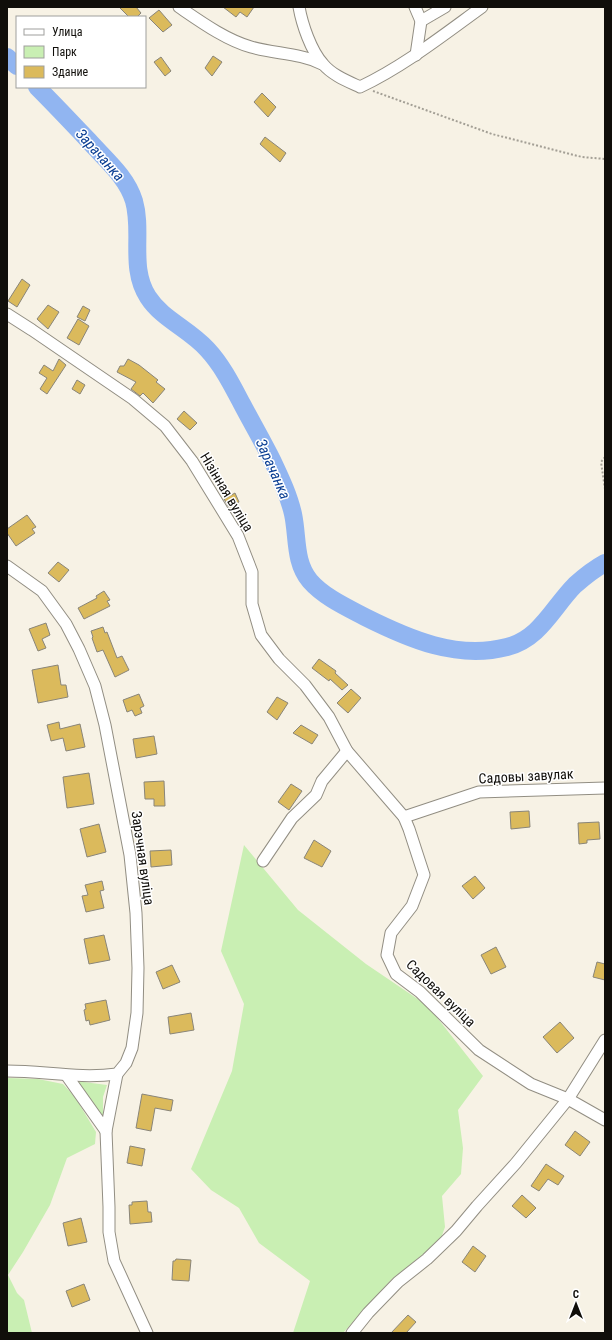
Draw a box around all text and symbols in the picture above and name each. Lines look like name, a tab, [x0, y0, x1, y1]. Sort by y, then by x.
legend	[16, 16, 146, 88]
text: Улица	[52, 25, 83, 39]
text: Парк	[52, 45, 77, 59]
text: Здание	[52, 65, 89, 79]
water label: Зарачанка	[72, 125, 128, 185]
water label: Зарачанка	[252, 436, 294, 502]
street label: Нізінная вуліца	[197, 450, 257, 534]
street label: Садовы завулак	[478, 766, 574, 786]
street label: Зарэчная вуліца	[128, 810, 158, 906]
street label: Садовая вуліца	[403, 956, 479, 1030]
north arrow	[556, 1284, 596, 1324]
text: С	[573, 1288, 579, 1301]

